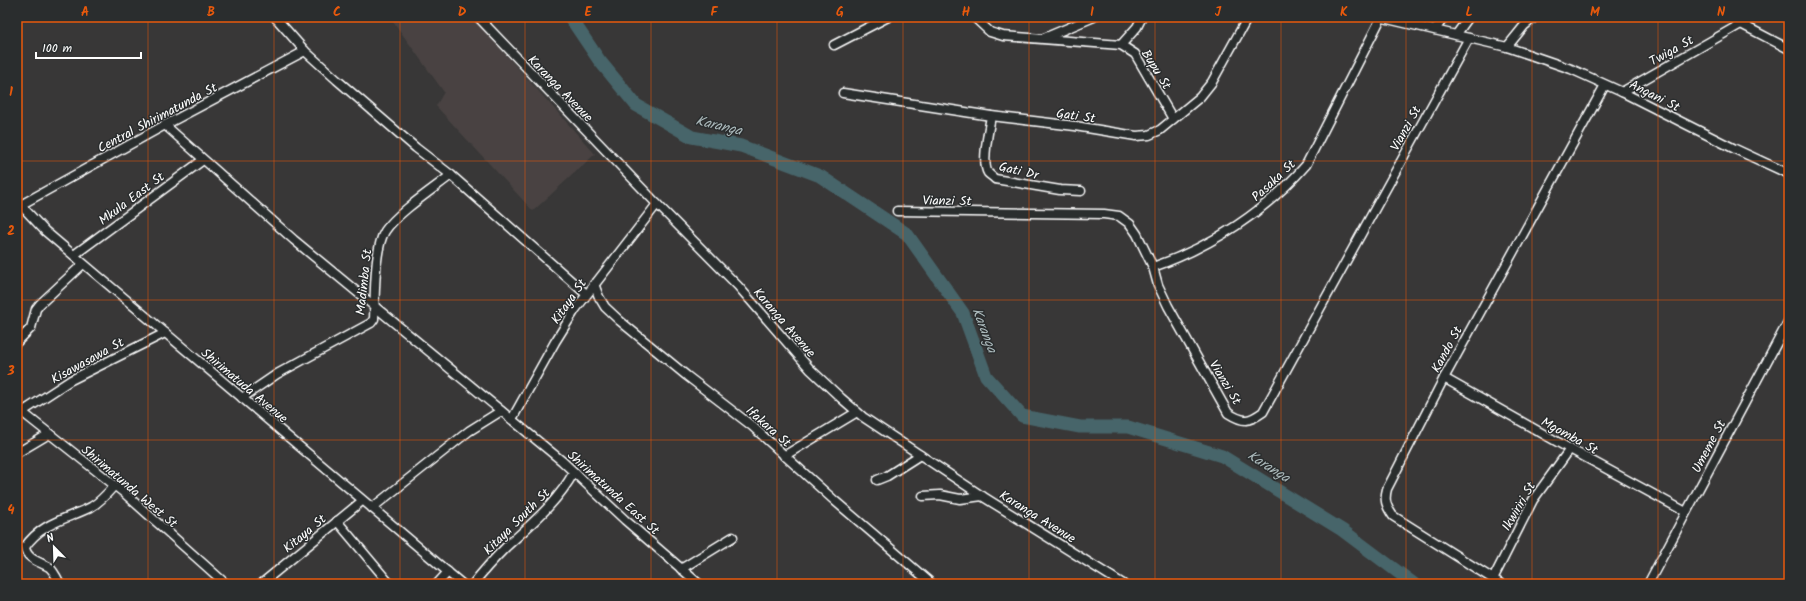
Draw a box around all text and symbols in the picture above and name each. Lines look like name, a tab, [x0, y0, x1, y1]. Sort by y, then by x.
text: A	[81, 2, 89, 23]
text: B	[207, 2, 215, 23]
text: C	[333, 2, 341, 23]
text: D	[458, 2, 467, 23]
text: E	[584, 2, 592, 23]
text: F	[710, 2, 718, 23]
text: G	[836, 2, 844, 23]
text: H	[962, 2, 971, 23]
text: I	[1090, 2, 1094, 23]
text: J	[1215, 2, 1222, 23]
text: K	[1340, 2, 1348, 23]
text: L	[1465, 2, 1473, 23]
text: M	[1590, 2, 1600, 23]
text: N	[1717, 2, 1726, 23]
street label: Twiga St	[1646, 30, 1699, 72]
scale bar	[36, 34, 141, 60]
text: 100 m	[42, 39, 73, 58]
street label: Bupu St	[1135, 46, 1177, 95]
street label: Karanga Avenue	[522, 51, 598, 128]
street label: Angani St	[1625, 75, 1684, 118]
street label: Central Shirimatunda St	[94, 77, 222, 159]
text: 1	[9, 82, 13, 103]
street label: Vianzi St	[1385, 101, 1428, 155]
street label: Gati St	[1055, 103, 1098, 130]
water label: Karanga	[694, 110, 745, 142]
street label: Pasaka St	[1247, 154, 1302, 207]
street label: Gati Dr	[997, 157, 1041, 186]
street label: Mkula East St	[94, 167, 170, 231]
street label: Vianzi St	[922, 191, 973, 212]
text: 2	[7, 221, 15, 242]
street label: Madimba St	[351, 247, 379, 316]
street label: Kitaya St	[546, 274, 593, 329]
street label: Karanga Avenue	[747, 283, 820, 363]
water label: Karanga	[965, 305, 1003, 357]
street label: Kando St	[1426, 322, 1469, 377]
street label: Kisawasawa St	[47, 332, 129, 390]
street label: Shirimatuda Avenue	[196, 343, 292, 429]
street label: Vianzi St	[1203, 356, 1247, 410]
text: 3	[6, 361, 15, 382]
street label: Ifakara St	[740, 401, 796, 454]
street label: Mgomba St	[1537, 412, 1603, 461]
street label: Umeme St	[1687, 416, 1733, 477]
street label: Shirimatunda West St	[76, 440, 183, 535]
water label: Karanga	[1243, 445, 1295, 489]
street label: Shirimatunda East St	[562, 446, 665, 541]
street label: Ikwiriri St	[1497, 477, 1542, 535]
street label: Kitaya South St	[479, 483, 556, 560]
street label: Karanga Avenue	[995, 485, 1080, 549]
text: 4	[7, 500, 15, 521]
street label: Kitaya St	[279, 509, 332, 559]
north arrow	[34, 527, 74, 567]
text: N	[44, 529, 57, 548]

